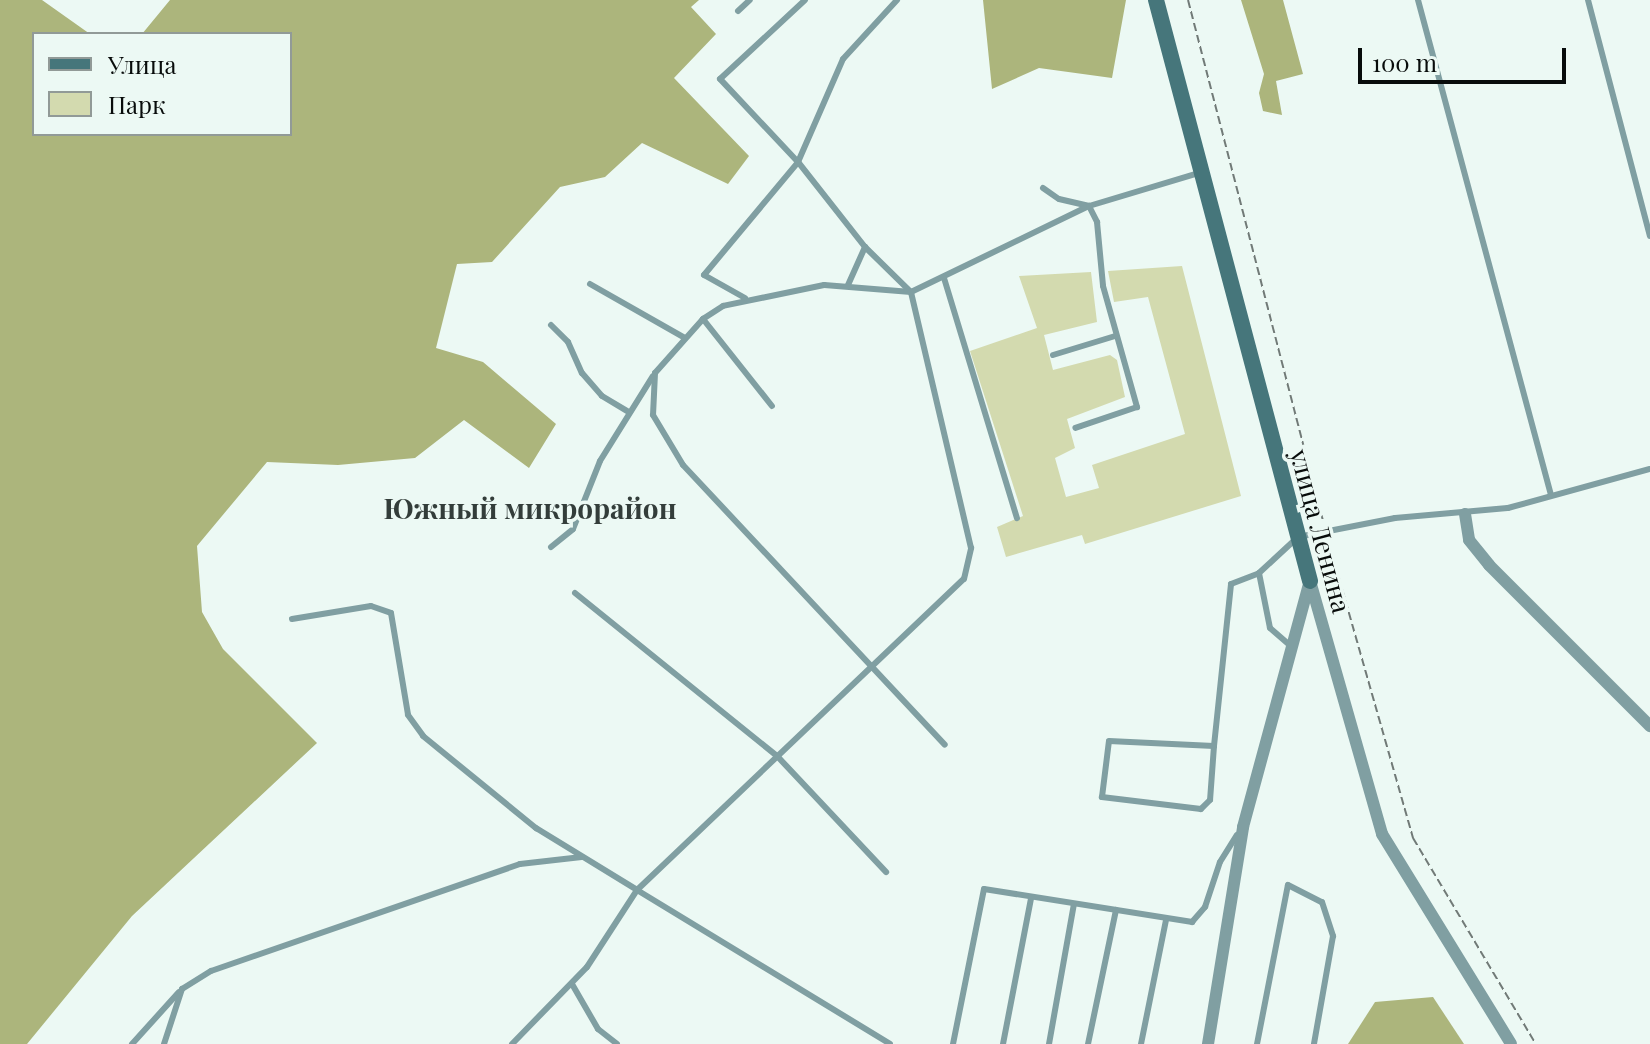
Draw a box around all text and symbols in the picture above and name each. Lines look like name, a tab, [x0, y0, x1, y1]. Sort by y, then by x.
legend	[32, 32, 292, 136]
scale bar	[1362, 32, 1570, 82]
text: 100 m	[1372, 46, 1437, 78]
text: Улица	[108, 48, 177, 80]
text: Парк	[108, 88, 166, 120]
street label: улица Ленина	[1284, 446, 1358, 616]
district label: Южный микрорайон	[384, 491, 676, 525]

